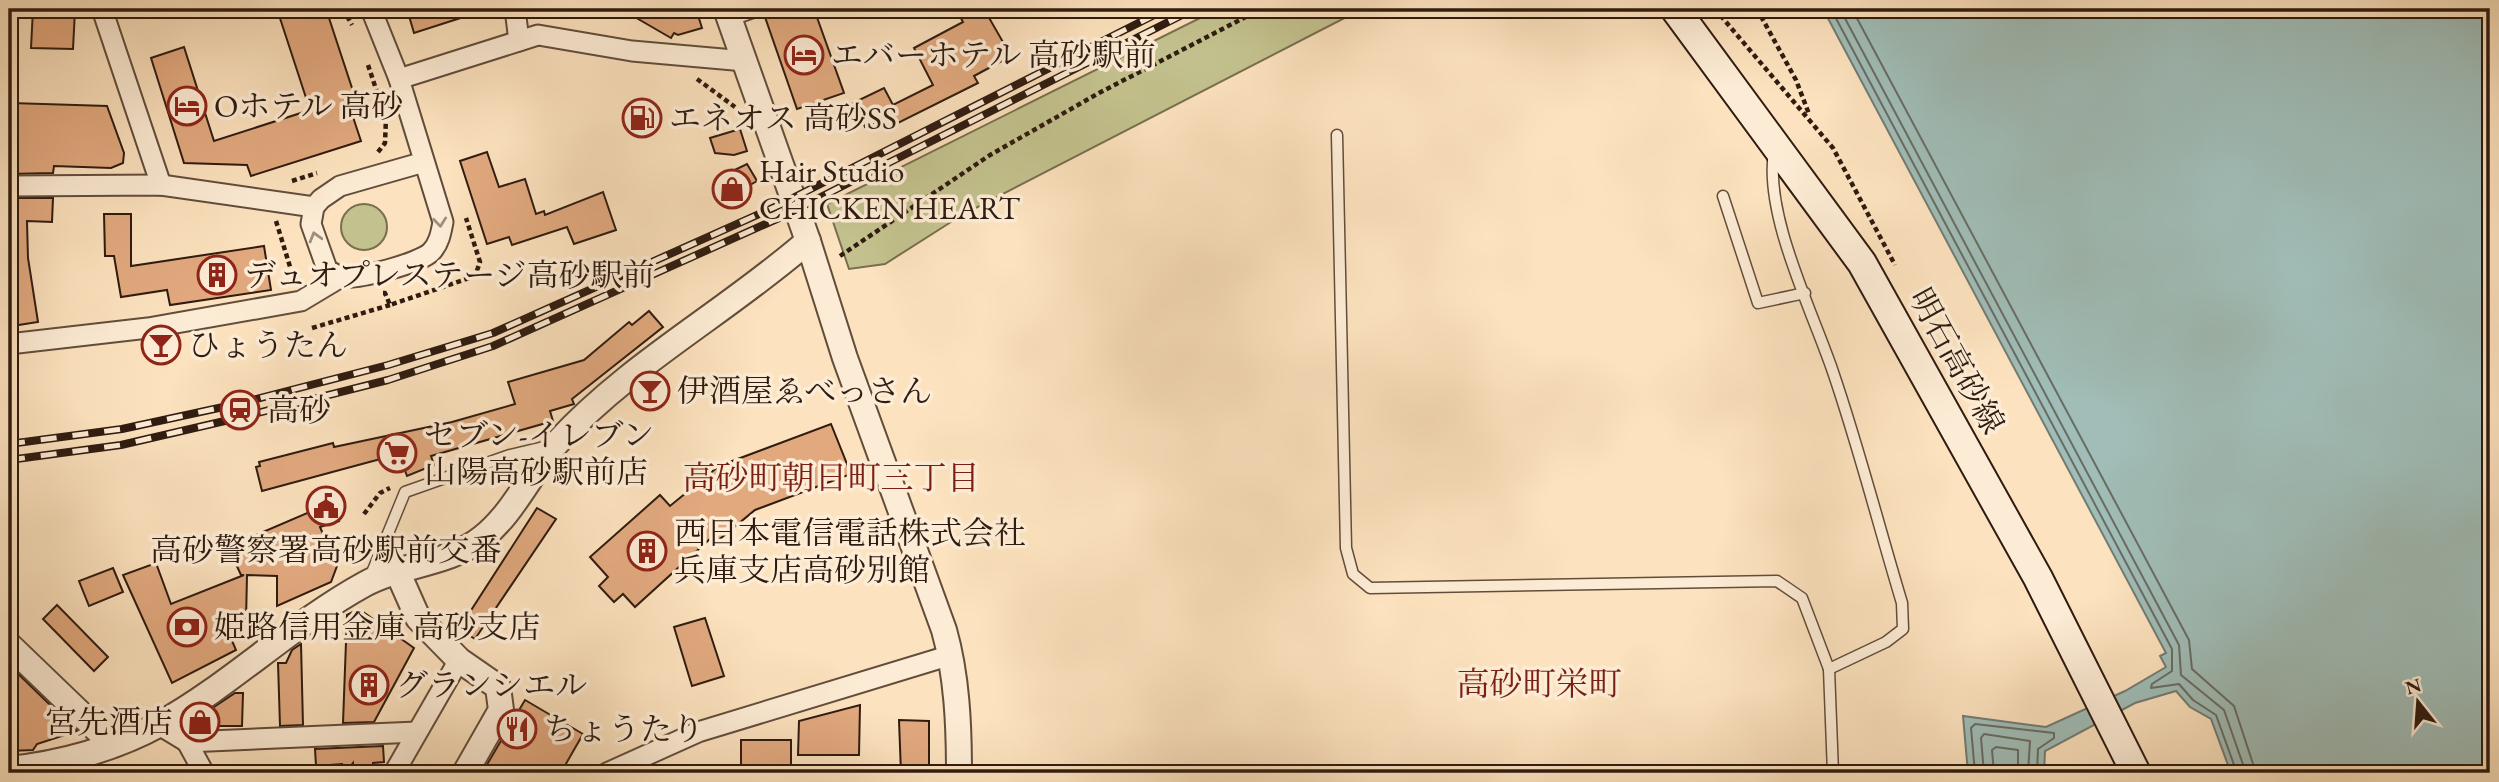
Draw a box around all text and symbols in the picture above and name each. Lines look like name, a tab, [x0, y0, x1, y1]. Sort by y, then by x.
hotel icon: エバーホテル 高砂駅前	[783, 34, 825, 76]
place label: エバーホテル 高砂駅前	[831, 34, 1156, 76]
hotel icon: Oホテル 高砂	[166, 85, 208, 127]
place label: Oホテル 高砂	[214, 85, 403, 127]
fuel station icon: エネオス 高砂SS	[621, 97, 663, 139]
place label: エネオス 高砂SS	[669, 97, 897, 139]
place label: Hair Studio CHICKEN HEART	[759, 150, 1021, 229]
shop icon: Hair Studio CHICKEN HEART	[711, 168, 753, 210]
one-way arrow	[432, 217, 447, 228]
one-way arrow	[308, 231, 323, 243]
building icon: デュオプレステージ高砂駅前	[196, 254, 238, 296]
place label: デュオプレステージ高砂駅前	[244, 254, 655, 296]
street label: 明石高砂線	[1900, 281, 2014, 441]
bar icon: ひょうたん	[140, 324, 182, 366]
place label: ひょうたん	[188, 324, 348, 366]
bar icon: 伊酒屋ゑべっさん	[629, 370, 671, 412]
place label: 伊酒屋ゑべっさん	[677, 370, 932, 412]
station icon: 高砂	[219, 389, 261, 431]
place label: 高砂	[267, 389, 331, 431]
place label: セブン-イレブン 山陽高砂駅前店	[424, 414, 654, 493]
supermarket icon: セブン-イレブン 山陽高砂駅前店	[376, 432, 418, 474]
district label: 高砂町朝日町三丁目	[683, 456, 980, 499]
public building icon: 高砂警察署高砂駅前交番	[305, 485, 347, 527]
place label: 西日本電信電話株式会社 兵庫支店高砂別館	[674, 512, 1026, 591]
place label: 高砂警察署高砂駅前交番	[150, 529, 502, 571]
building icon: 西日本電信電話株式会社 兵庫支店高砂別館	[626, 530, 668, 572]
bank icon: 姫路信用金庫 高砂支店	[166, 606, 208, 648]
place label: 姫路信用金庫 高砂支店	[214, 606, 540, 648]
district label: 高砂町栄町	[1457, 662, 1622, 705]
building icon: グランシエル	[348, 664, 390, 706]
place label: グランシエル	[396, 664, 587, 706]
north arrow	[2384, 666, 2454, 736]
text: N	[2402, 672, 2425, 700]
place label: 宮先酒店	[45, 701, 173, 743]
shop icon: 宮先酒店	[179, 701, 221, 743]
restaurant icon: ちょうたり	[496, 708, 538, 750]
place label: ちょうたり	[544, 708, 704, 750]

